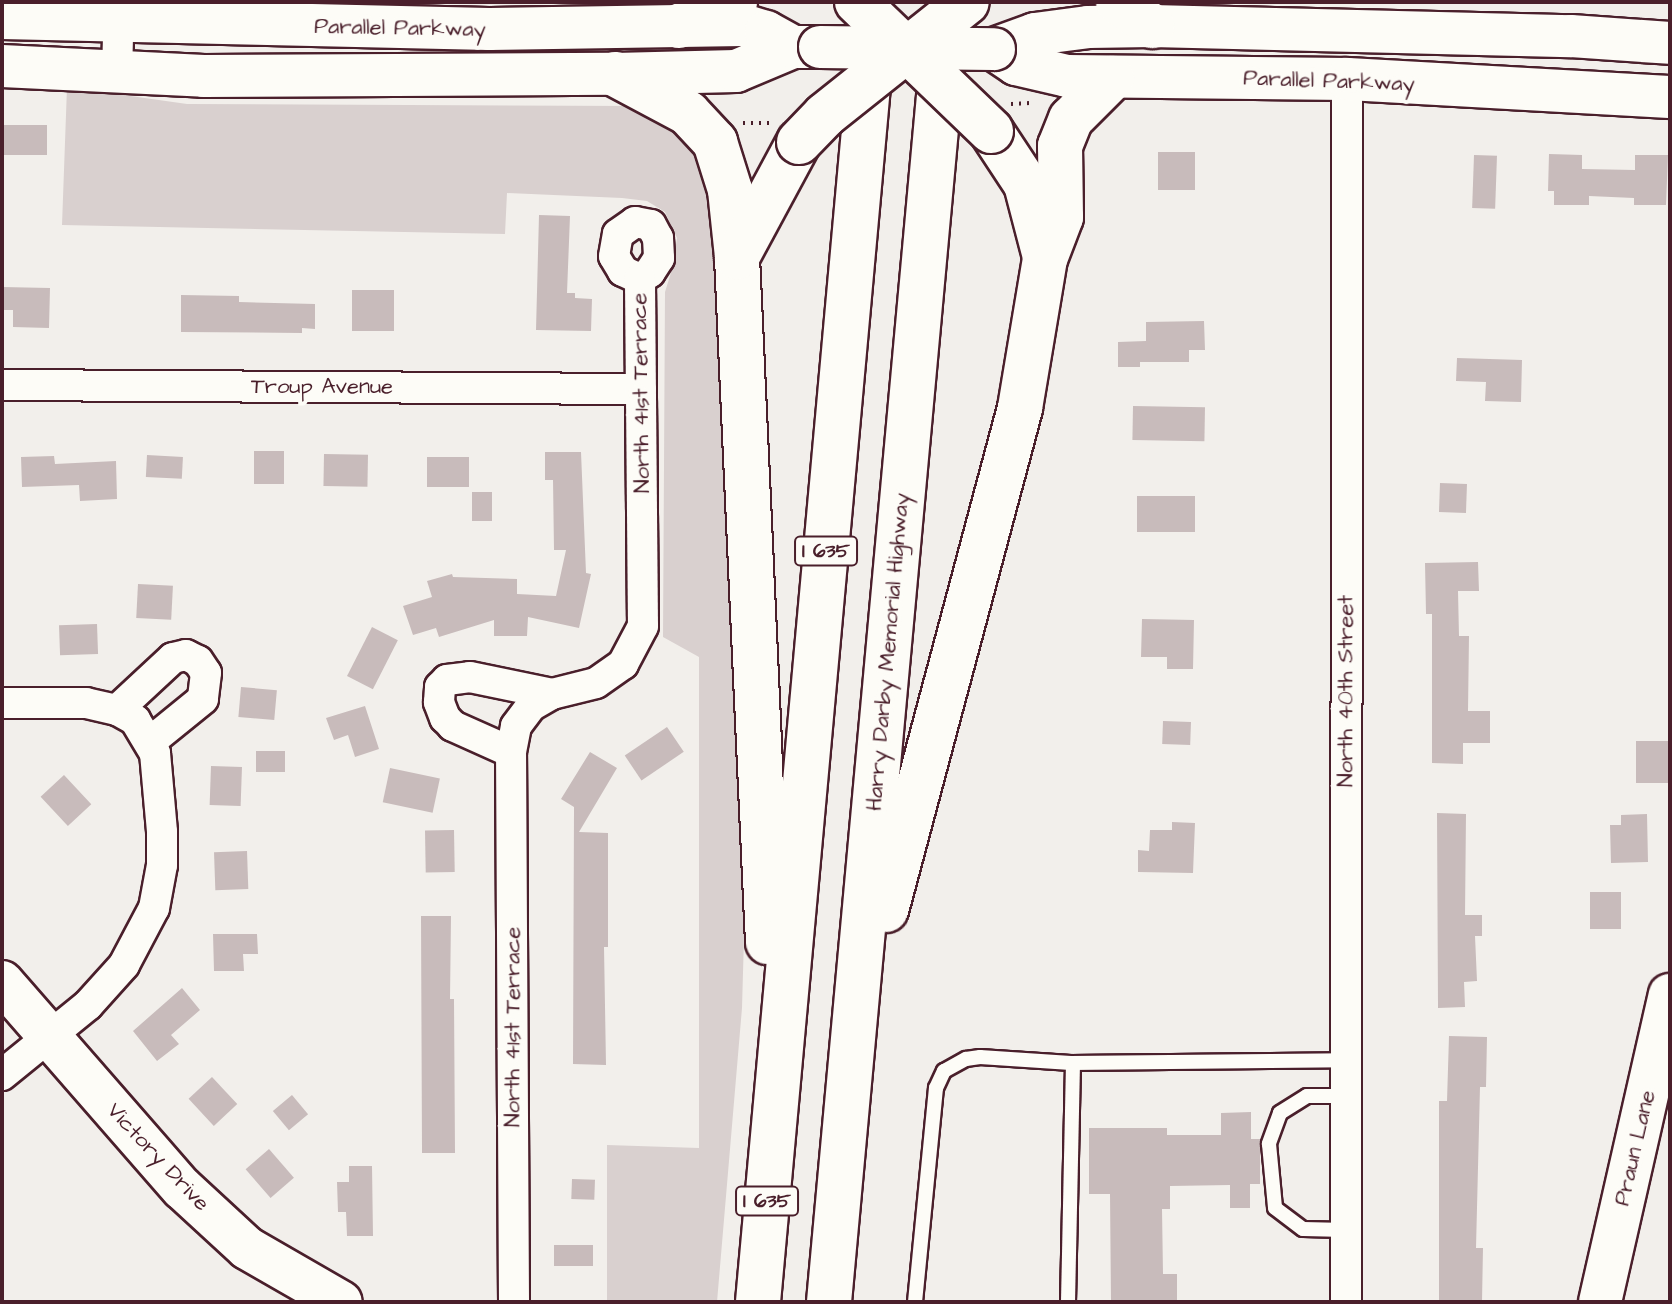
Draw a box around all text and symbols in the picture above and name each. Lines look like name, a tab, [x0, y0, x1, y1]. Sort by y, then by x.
street label: Parallel Parkway	[314, 13, 486, 43]
street label: Parallel Parkway	[1243, 65, 1415, 97]
street label: North 41st Terrace	[626, 293, 656, 493]
street label: Troup Avenue	[251, 374, 393, 400]
street label: Harry Darby Memorial Highway	[861, 492, 915, 812]
road number: I 635	[794, 535, 858, 567]
street label: North 40th Street	[1333, 595, 1359, 787]
street label: North 41st Terrace	[500, 927, 526, 1127]
street label: Praun Lane	[1609, 1088, 1661, 1208]
street label: Victory Drive	[101, 1097, 215, 1217]
road number: I 635	[735, 1185, 799, 1217]

